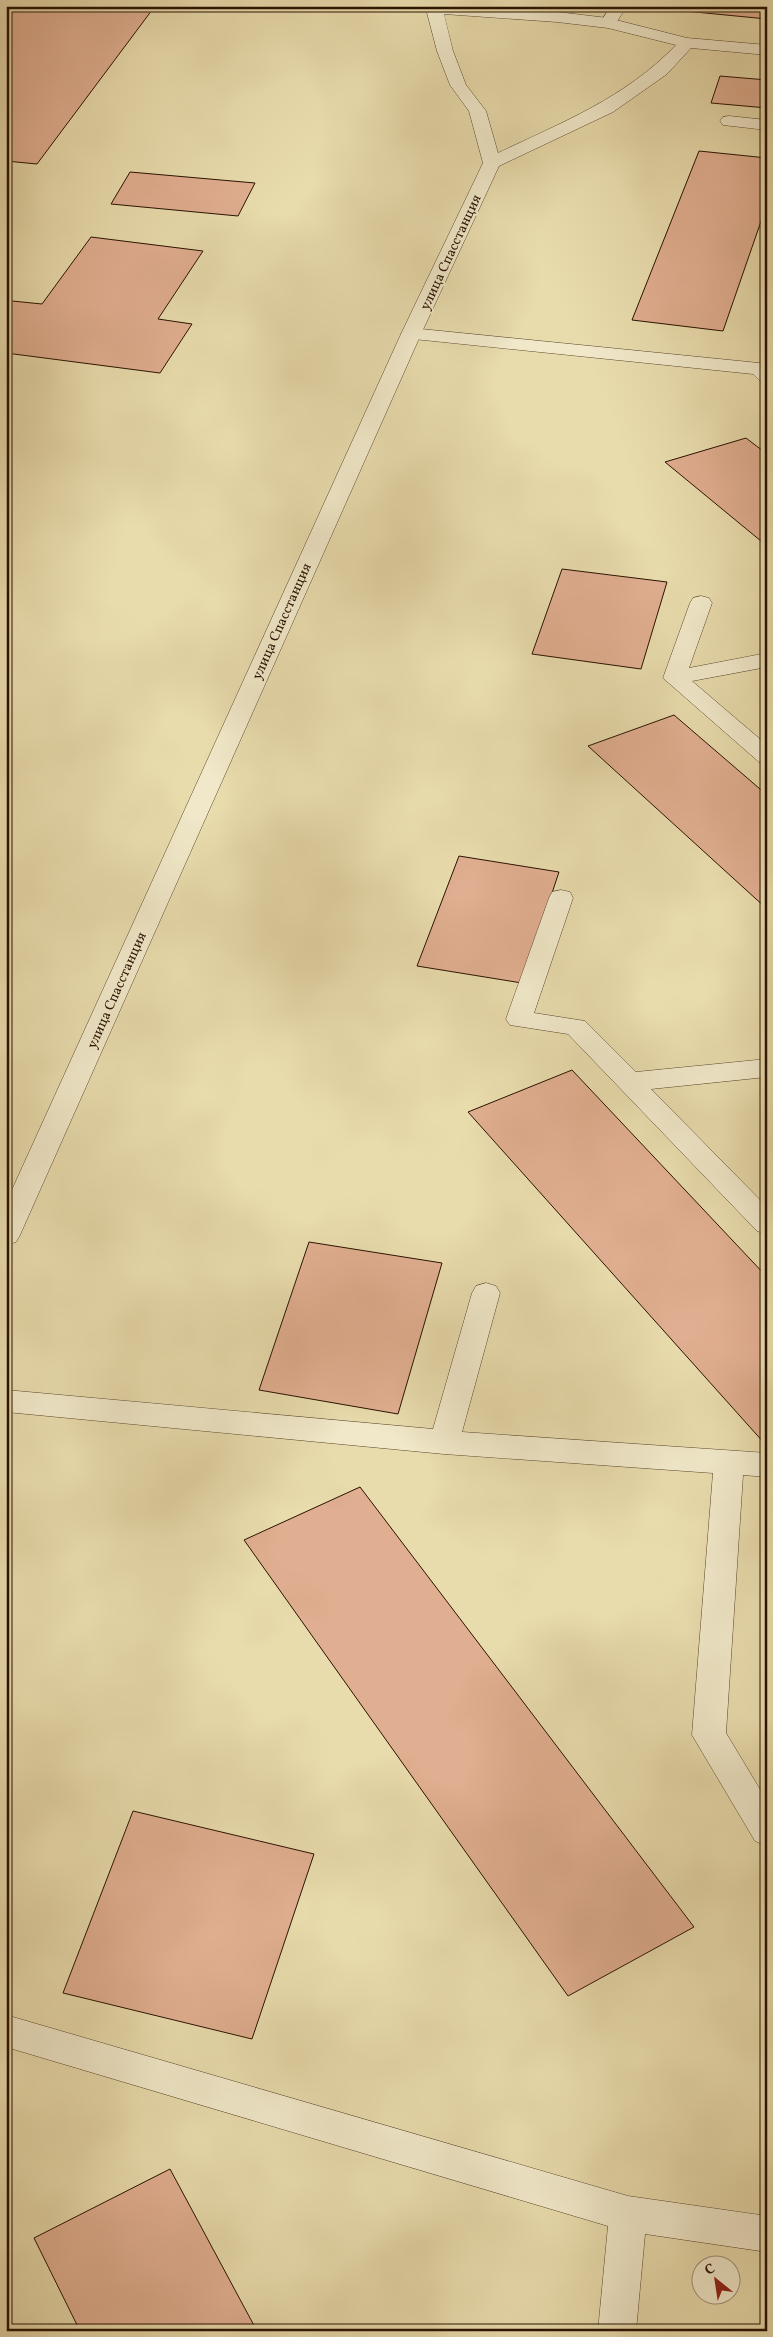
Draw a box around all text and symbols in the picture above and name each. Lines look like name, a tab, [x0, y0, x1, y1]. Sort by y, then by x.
street label: улица Спасстанция	[416, 192, 487, 314]
street label: улица Спасстанция	[248, 560, 317, 683]
street label: улица Спасстанция	[83, 929, 152, 1052]
north arrow	[690, 2254, 740, 2304]
text: С	[702, 2260, 719, 2281]

